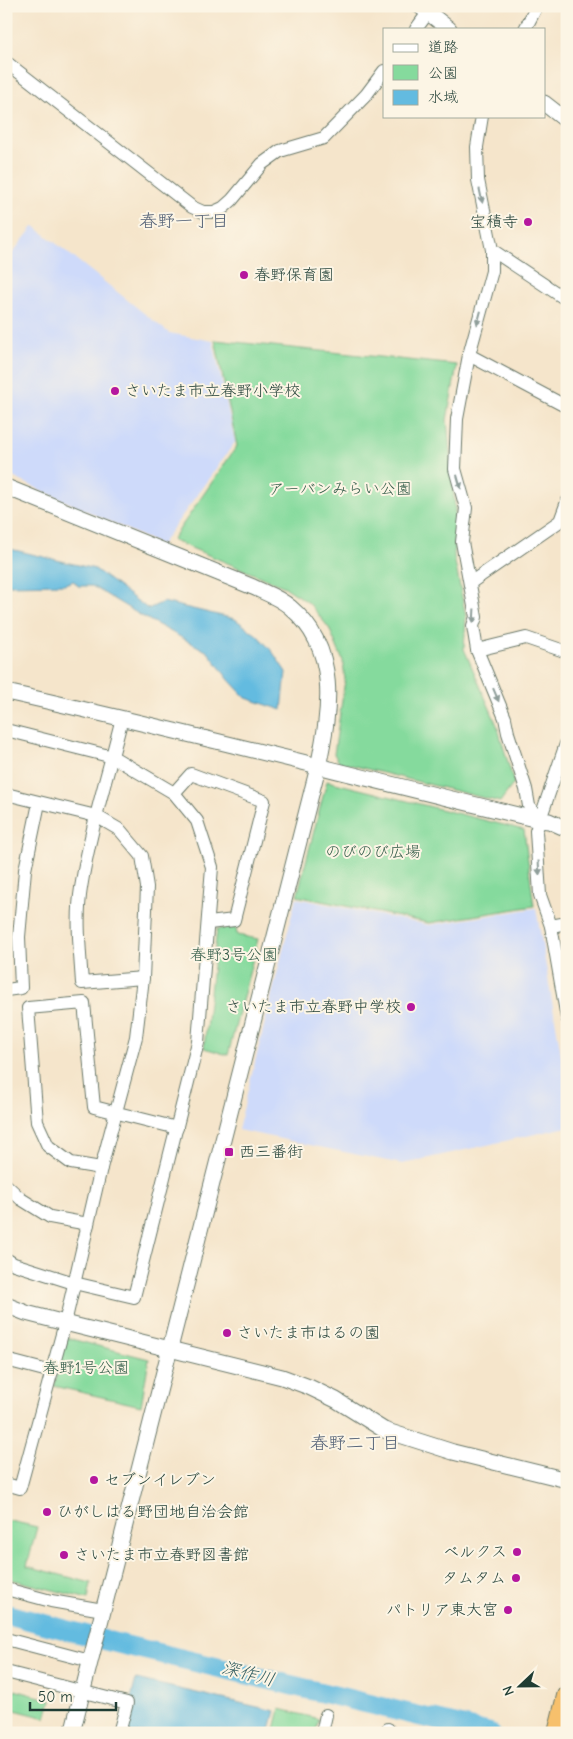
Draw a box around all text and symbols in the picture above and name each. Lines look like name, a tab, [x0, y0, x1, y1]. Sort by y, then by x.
legend	[383, 28, 546, 118]
text: 道路	[428, 38, 458, 56]
text: 公園	[428, 64, 458, 82]
text: 水域	[428, 88, 458, 106]
one-way arrow	[477, 188, 485, 203]
district label: 春野一丁目	[139, 211, 229, 232]
place label: 宝積寺	[470, 213, 518, 231]
marker: 宝積寺	[522, 216, 534, 228]
place label: 春野保育園	[254, 266, 334, 284]
marker: 春野保育園	[238, 269, 250, 281]
one-way arrow	[475, 310, 483, 325]
place label: さいたま市立春野小学校	[125, 382, 300, 400]
marker: さいたま市立春野小学校	[109, 385, 121, 397]
one-way arrow	[455, 475, 463, 490]
park label: アーバンみらい公園	[268, 480, 412, 498]
one-way arrow	[470, 609, 478, 625]
one-way arrow	[492, 688, 500, 702]
park label: のびのび広場	[325, 843, 421, 861]
one-way arrow	[535, 860, 543, 876]
park label: 春野3号公園	[190, 946, 278, 964]
place label: さいたま市立春野中学校	[226, 998, 401, 1016]
marker: さいたま市立春野中学校	[405, 1001, 417, 1013]
place label: 西三番街	[239, 1143, 303, 1161]
marker: 西三番街	[223, 1146, 235, 1158]
place label: さいたま市はるの園	[237, 1324, 380, 1342]
marker: さいたま市はるの園	[221, 1327, 233, 1339]
park label: 春野1号公園	[43, 1359, 129, 1377]
district label: 春野二丁目	[310, 1433, 400, 1454]
place label: セブンイレブン	[104, 1471, 216, 1489]
marker: セブンイレブン	[88, 1474, 100, 1486]
place label: ひがしはる野団地自治会館	[57, 1503, 249, 1521]
marker: ひがしはる野団地自治会館	[41, 1506, 53, 1518]
place label: ベルクス	[443, 1543, 507, 1561]
place label: さいたま市立春野図書館	[74, 1546, 249, 1564]
marker: ベルクス	[511, 1546, 523, 1558]
marker: さいたま市立春野図書館	[58, 1549, 70, 1561]
place label: タムタム	[442, 1569, 506, 1587]
marker: タムタム	[510, 1572, 522, 1584]
place label: パトリア東大宮	[386, 1601, 498, 1619]
marker: パトリア東大宮	[502, 1604, 514, 1616]
water label: 深作川	[219, 1657, 277, 1691]
north arrow	[496, 1662, 546, 1712]
scale bar	[30, 1679, 116, 1711]
text: N	[499, 1683, 518, 1698]
text: 50 m	[38, 1688, 73, 1706]

